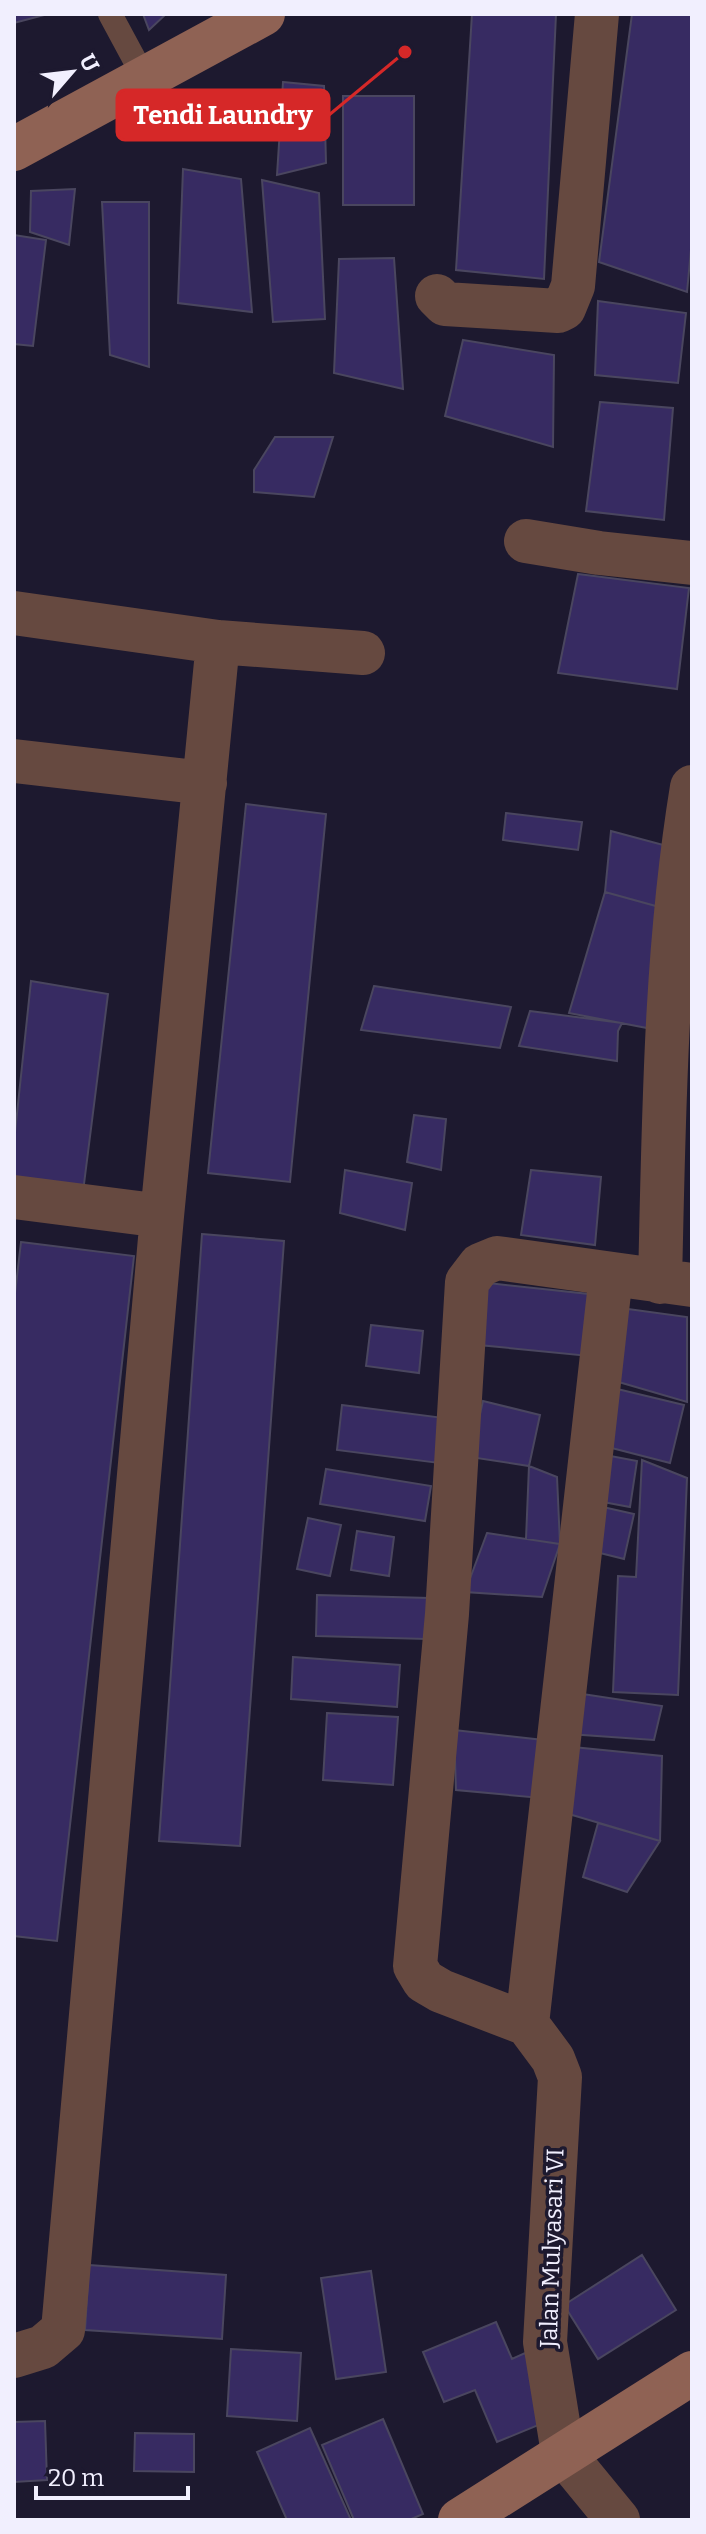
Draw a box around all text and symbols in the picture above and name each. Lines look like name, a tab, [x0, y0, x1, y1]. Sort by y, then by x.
north arrow	[32, 32, 112, 112]
text: U	[73, 49, 105, 76]
callout: Tendi Laundry	[117, 90, 329, 140]
text: Tendi Laundry	[133, 100, 313, 131]
street label: Jalan Mulyasari VI	[534, 2148, 569, 2349]
scale bar	[36, 2450, 188, 2500]
text: 20 m	[48, 2464, 104, 2492]

